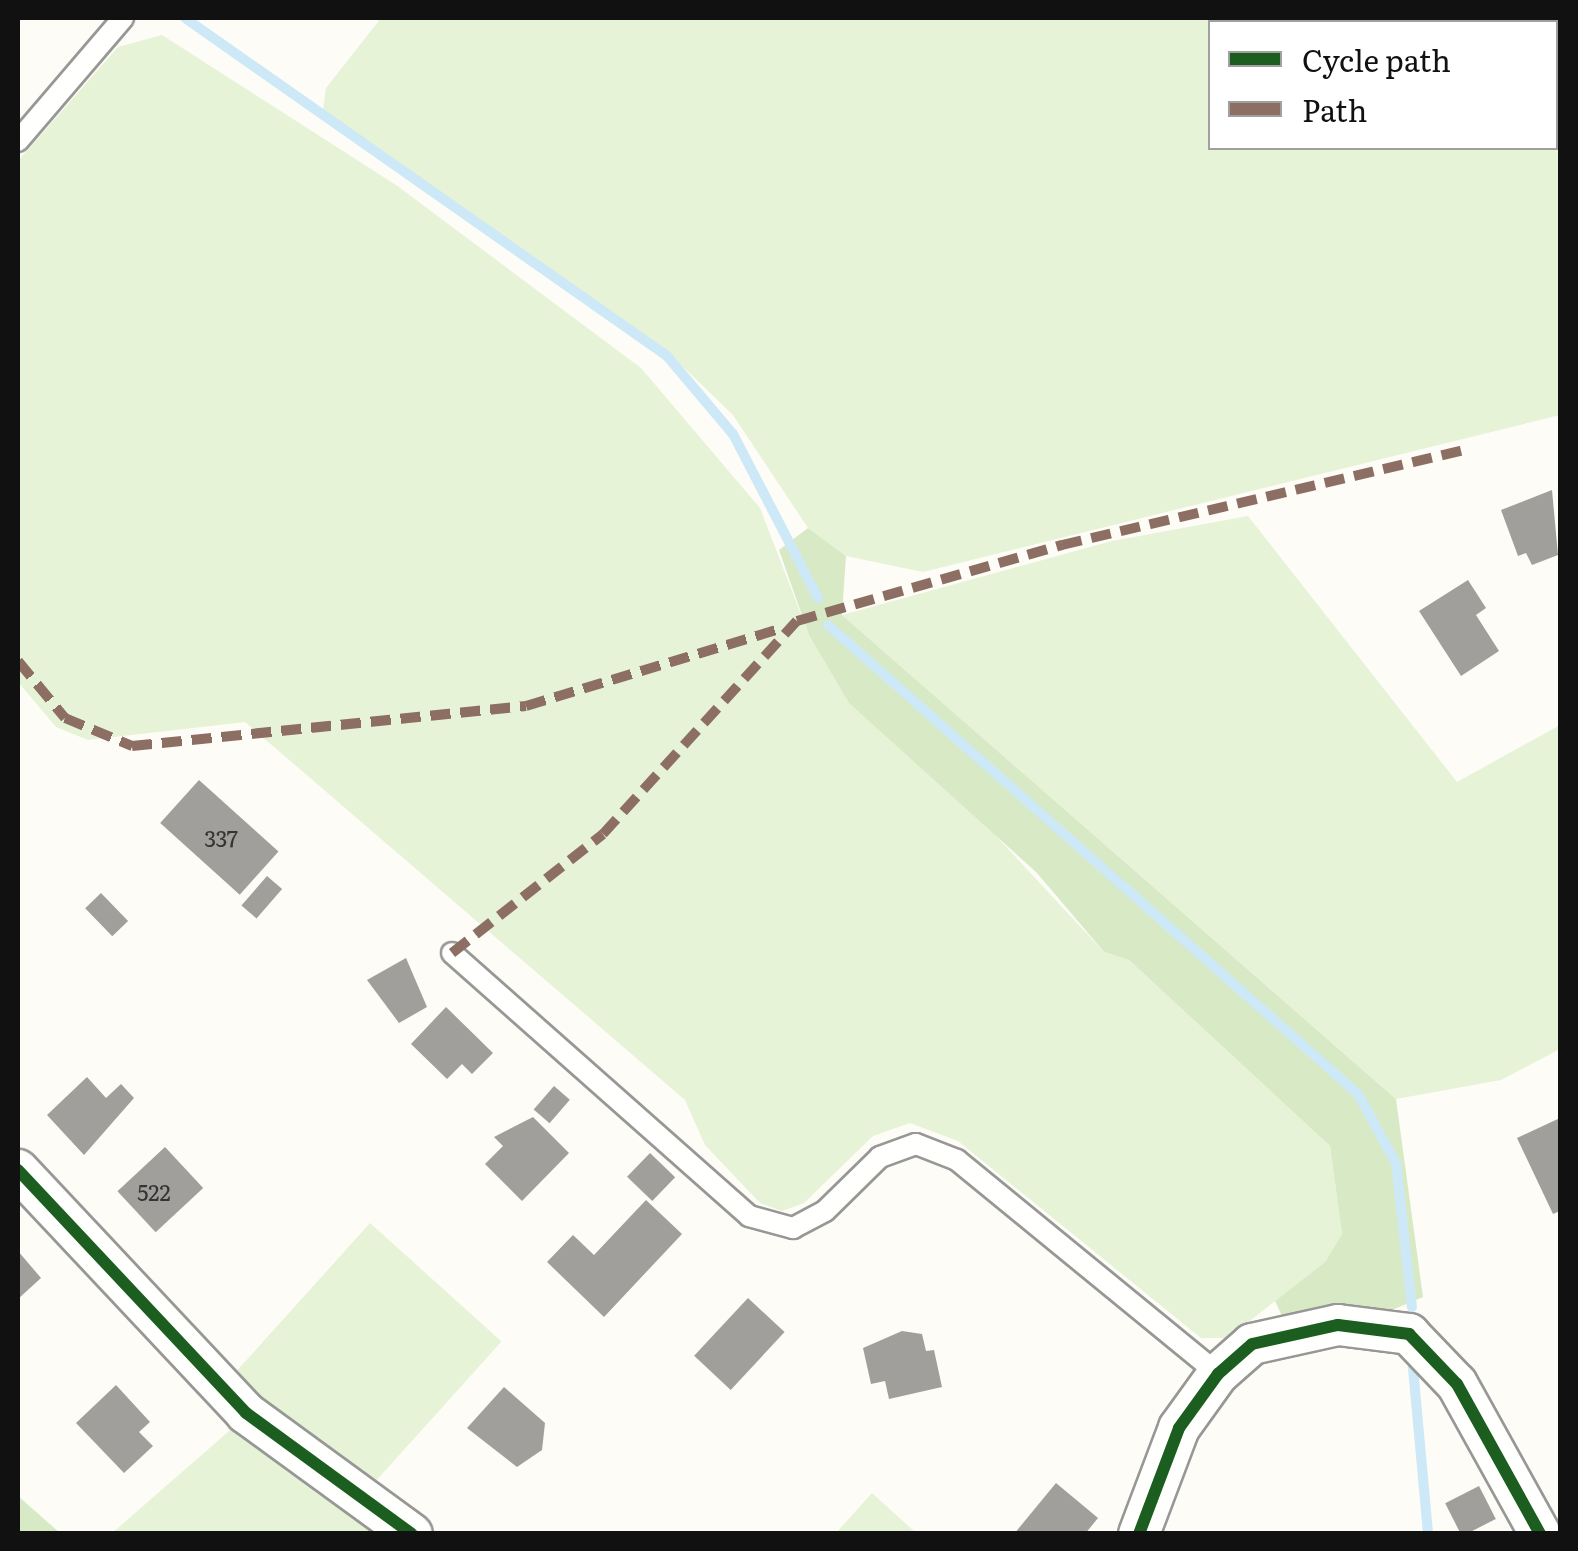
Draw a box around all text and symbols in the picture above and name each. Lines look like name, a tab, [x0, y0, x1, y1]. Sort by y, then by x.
legend	[1208, 20, 1558, 150]
text: Cycle path	[1302, 37, 1451, 81]
text: Path	[1302, 87, 1367, 131]
house number: 337	[204, 825, 238, 851]
house number: 522	[137, 1179, 171, 1205]

